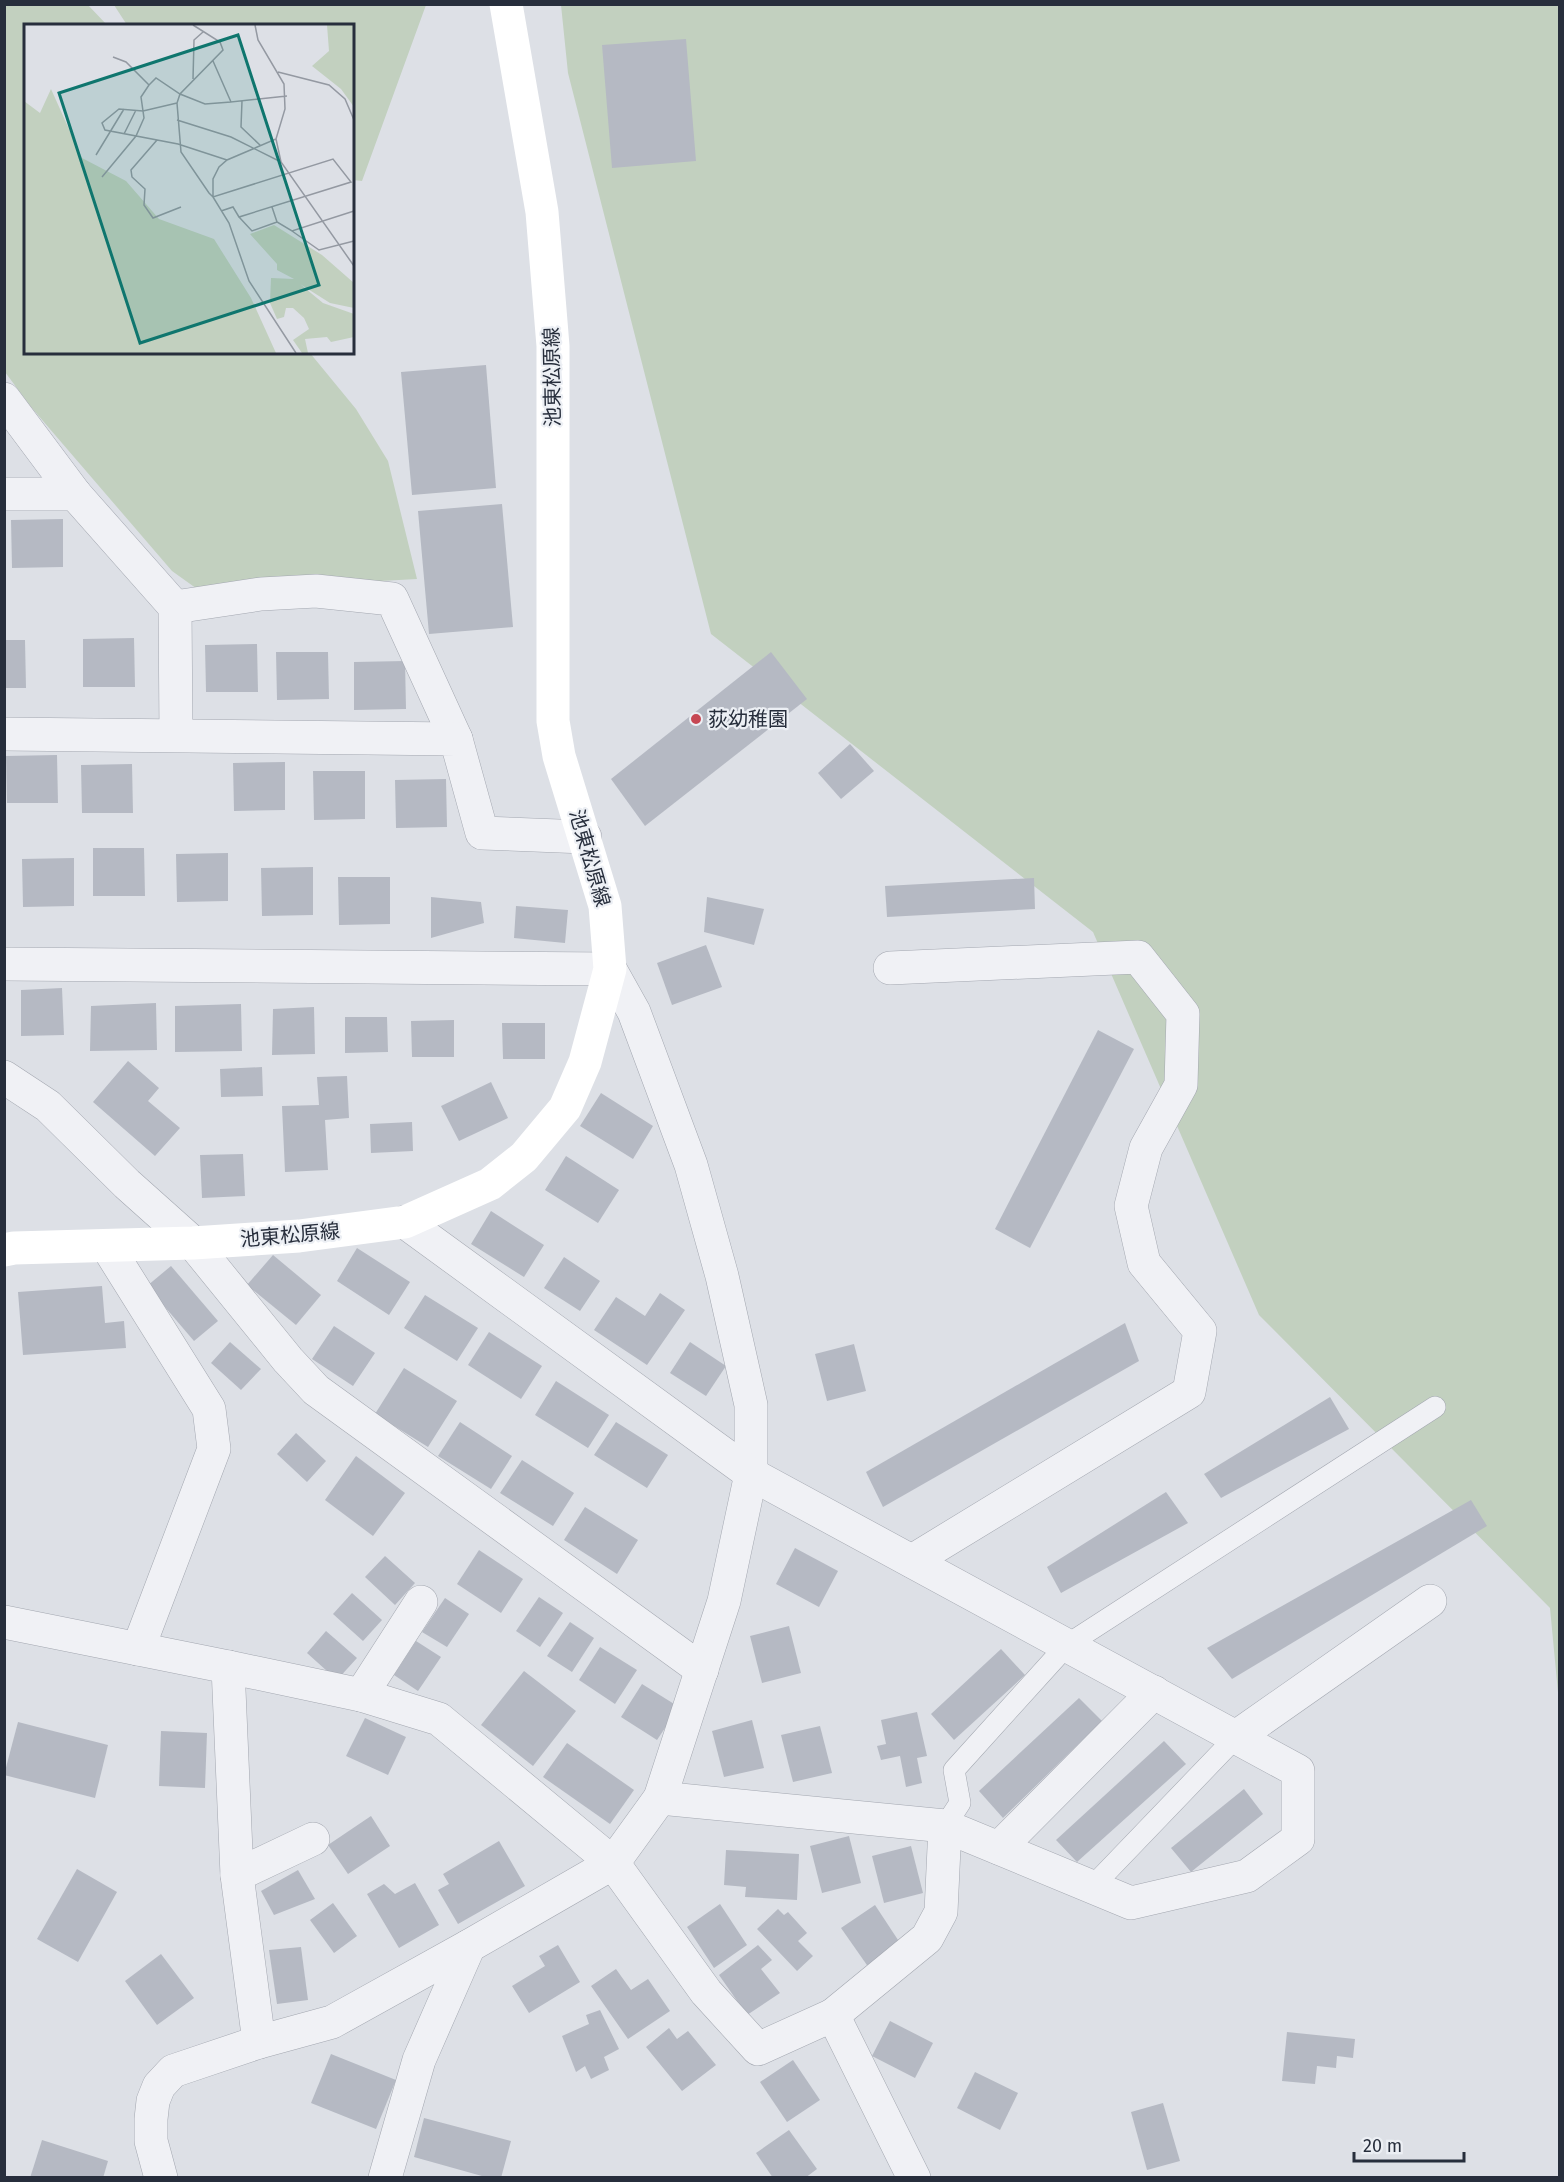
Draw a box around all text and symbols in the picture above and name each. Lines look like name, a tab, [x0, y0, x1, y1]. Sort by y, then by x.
inset map	[24, 24, 354, 354]
street label: 池東松原線	[539, 327, 565, 427]
place label: 荻幼稚園	[708, 707, 788, 731]
marker: 荻幼稚園	[689, 712, 703, 726]
street label: 池東松原線	[565, 807, 615, 909]
street label: 池東松原線	[239, 1219, 341, 1251]
scale bar	[1354, 2125, 1464, 2163]
text: 20 m	[1363, 2135, 1402, 2157]

